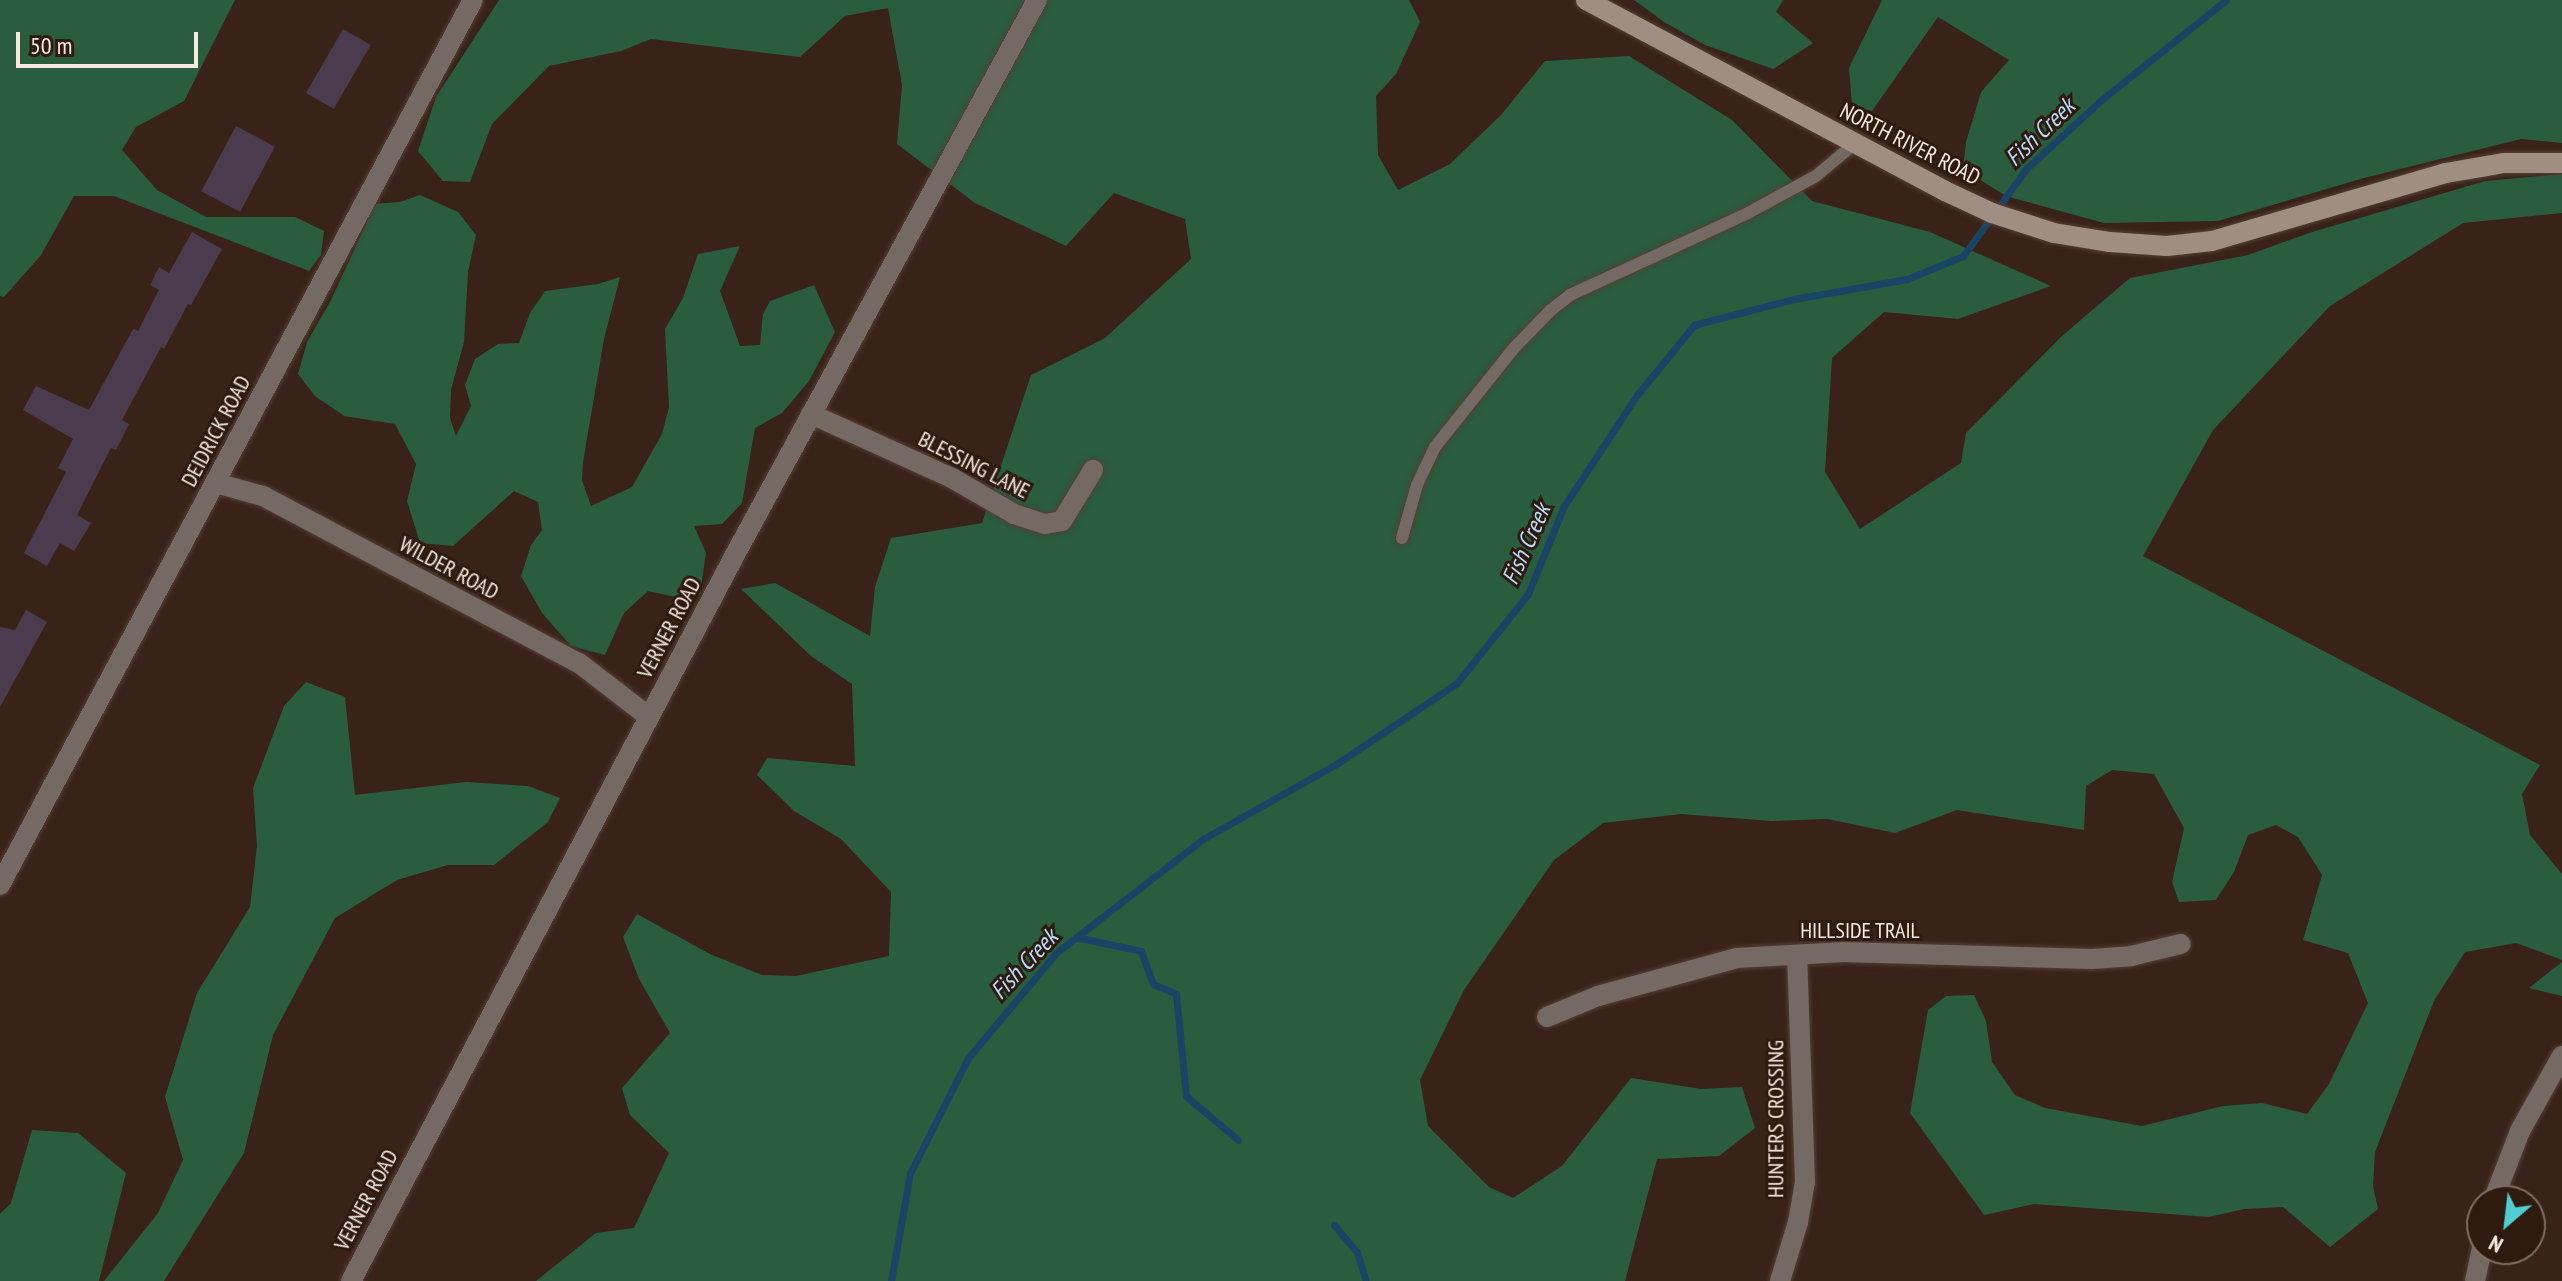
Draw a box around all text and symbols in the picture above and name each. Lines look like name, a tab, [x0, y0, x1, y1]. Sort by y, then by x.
scale bar	[20, 16, 202, 66]
text: 50 m	[30, 30, 72, 61]
water label: Fish Creek	[1999, 92, 2081, 172]
street label: NORTH RIVER ROAD	[1835, 97, 1985, 191]
street label: DEIDRICK ROAD	[176, 371, 256, 491]
street label: BLESSING LANE	[914, 426, 1034, 504]
water label: Fish Creek	[1496, 499, 1556, 589]
street label: WILDER ROAD	[395, 531, 503, 605]
street label: VERNER ROAD	[631, 573, 707, 683]
street label: HILLSIDE TRAIL	[1800, 918, 1920, 944]
water label: Fish Creek	[984, 923, 1064, 1005]
street label: HUNTERS CROSSING	[1763, 1040, 1789, 1198]
street label: VERNER ROAD	[328, 1145, 404, 1255]
north arrow	[2466, 1185, 2546, 1265]
text: N	[2484, 1229, 2508, 1260]

